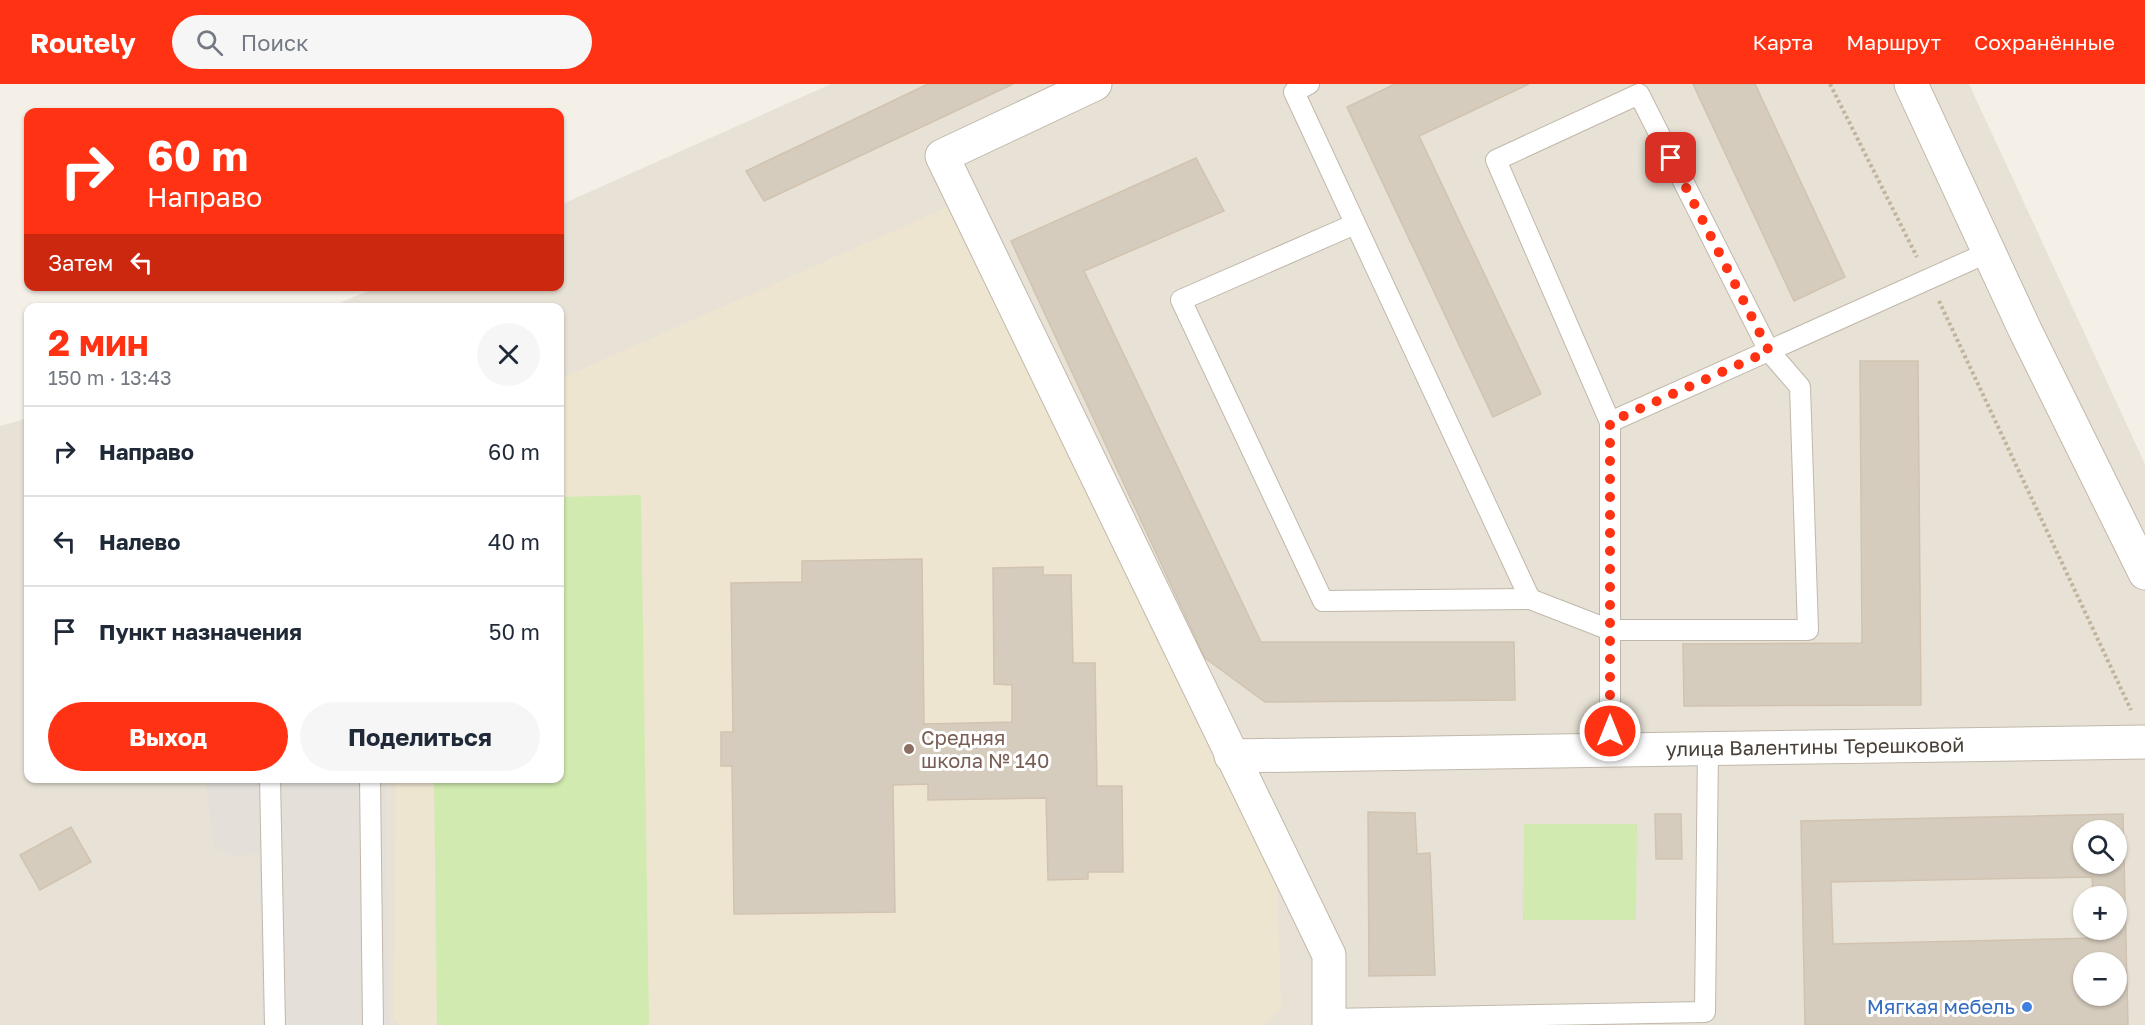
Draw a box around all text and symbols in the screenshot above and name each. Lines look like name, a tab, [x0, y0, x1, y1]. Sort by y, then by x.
search box	[172, 15, 592, 69]
text: Routely	[30, 26, 136, 59]
icon: search	[193, 26, 226, 59]
text: Поиск	[241, 29, 309, 56]
text: Карта	[1752, 29, 1813, 55]
text: Маршрут	[1846, 29, 1941, 55]
text: Сохранённые	[1974, 29, 2115, 55]
text: 60 m	[147, 130, 248, 180]
icon: right	[48, 132, 126, 210]
pin	[1645, 132, 1696, 183]
icon: arrive	[1654, 141, 1687, 174]
text: Направо	[147, 181, 262, 213]
icon: left	[125, 246, 158, 279]
text: Затем	[48, 249, 113, 276]
text: 2 мин	[48, 321, 149, 364]
button: close	[477, 323, 540, 386]
text: 150 m · 13:43	[48, 365, 172, 389]
icon: right	[48, 435, 81, 468]
text: Направо	[99, 438, 194, 465]
text: 60 m	[488, 438, 540, 465]
icon: left	[48, 525, 81, 558]
text: Налево	[99, 528, 181, 555]
text: 40 m	[488, 528, 540, 555]
icon: arrive	[48, 615, 81, 648]
text: Пункт назначения	[99, 618, 302, 645]
text: 50 m	[489, 618, 540, 645]
position arrow	[1578, 699, 1642, 763]
button: Выход	[48, 702, 288, 771]
button: Поделиться	[300, 702, 540, 771]
place label: Средняя школа № 140	[921, 725, 1049, 772]
street label: улица Валентины Терешковой	[1665, 732, 1964, 760]
marker: Средняя школа № 140	[902, 742, 916, 756]
map controls	[2073, 820, 2127, 1006]
button: search	[2073, 820, 2127, 874]
button: +	[2073, 886, 2127, 940]
button: −	[2073, 952, 2127, 1006]
place label: Мягкая мебель	[1867, 994, 2015, 1018]
marker: Мягкая мебель	[2020, 1000, 2034, 1014]

